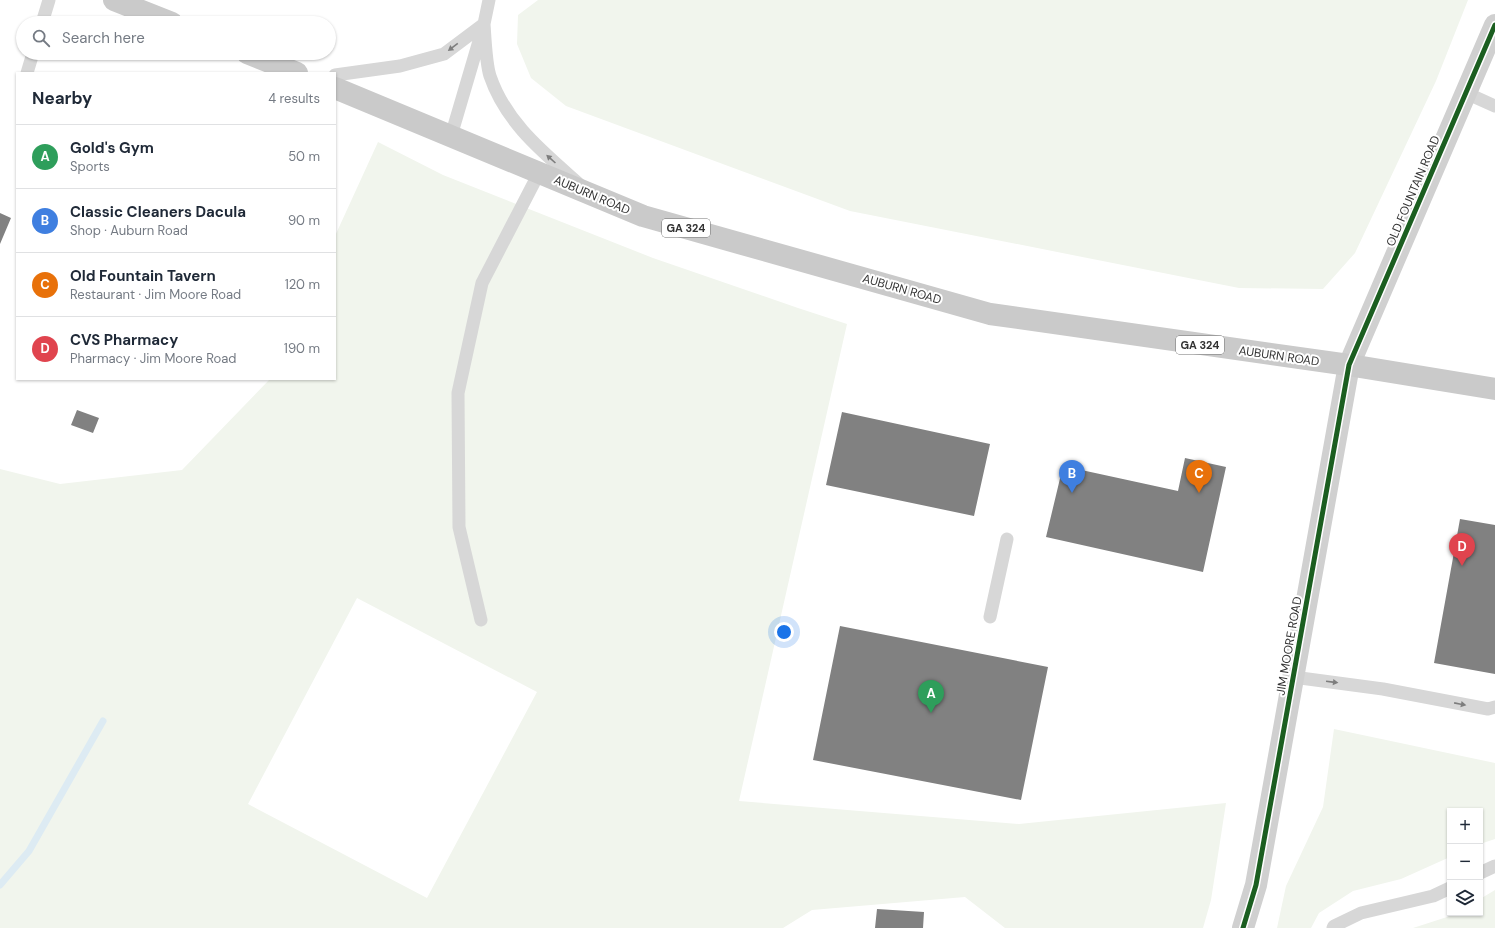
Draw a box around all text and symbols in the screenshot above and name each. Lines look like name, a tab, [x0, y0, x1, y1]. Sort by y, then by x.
search box	[16, 16, 336, 60]
icon: search	[30, 27, 52, 49]
text: Search here	[62, 28, 145, 48]
one-way arrow	[447, 43, 458, 51]
text: Nearby	[32, 87, 92, 109]
text: 4 results	[268, 90, 320, 107]
street label: OLD FOUNTAIN ROAD	[1382, 133, 1444, 249]
text: Gold's Gym	[70, 138, 154, 158]
text: A	[40, 148, 50, 165]
text: 50 m	[288, 148, 320, 165]
one-way arrow	[546, 154, 556, 164]
text: Sports	[70, 158, 110, 175]
street label: AUBURN ROAD	[551, 172, 633, 218]
text: Classic Cleaners Dacula	[70, 202, 246, 222]
text: B	[41, 212, 49, 229]
text: 90 m	[288, 212, 320, 229]
road number: GA 324	[662, 219, 710, 237]
text: Shop · Auburn Road	[70, 222, 188, 239]
text: Old Fountain Tavern	[70, 266, 216, 286]
street label: AUBURN ROAD	[861, 270, 943, 308]
text: C	[40, 276, 50, 293]
text: 120 m	[285, 276, 320, 293]
text: Restaurant · Jim Moore Road	[70, 286, 241, 303]
text: CVS Pharmacy	[70, 330, 178, 350]
road number: GA 324	[1176, 336, 1224, 354]
text: D	[40, 340, 50, 357]
text: 190 m	[284, 340, 320, 357]
street label: AUBURN ROAD	[1238, 342, 1320, 370]
text: Pharmacy · Jim Moore Road	[70, 350, 236, 367]
pin: B	[1059, 460, 1085, 493]
pin: C	[1186, 460, 1212, 493]
pin: D	[1449, 533, 1475, 566]
street label: JIM MOORE ROAD	[1272, 595, 1306, 697]
your location	[774, 622, 794, 642]
one-way arrow	[1326, 679, 1338, 686]
pin: A	[918, 680, 944, 713]
one-way arrow	[1454, 701, 1466, 707]
map controls	[1447, 808, 1483, 916]
button: +	[1447, 808, 1483, 844]
button: −	[1447, 844, 1483, 880]
button: layers	[1447, 880, 1483, 916]

